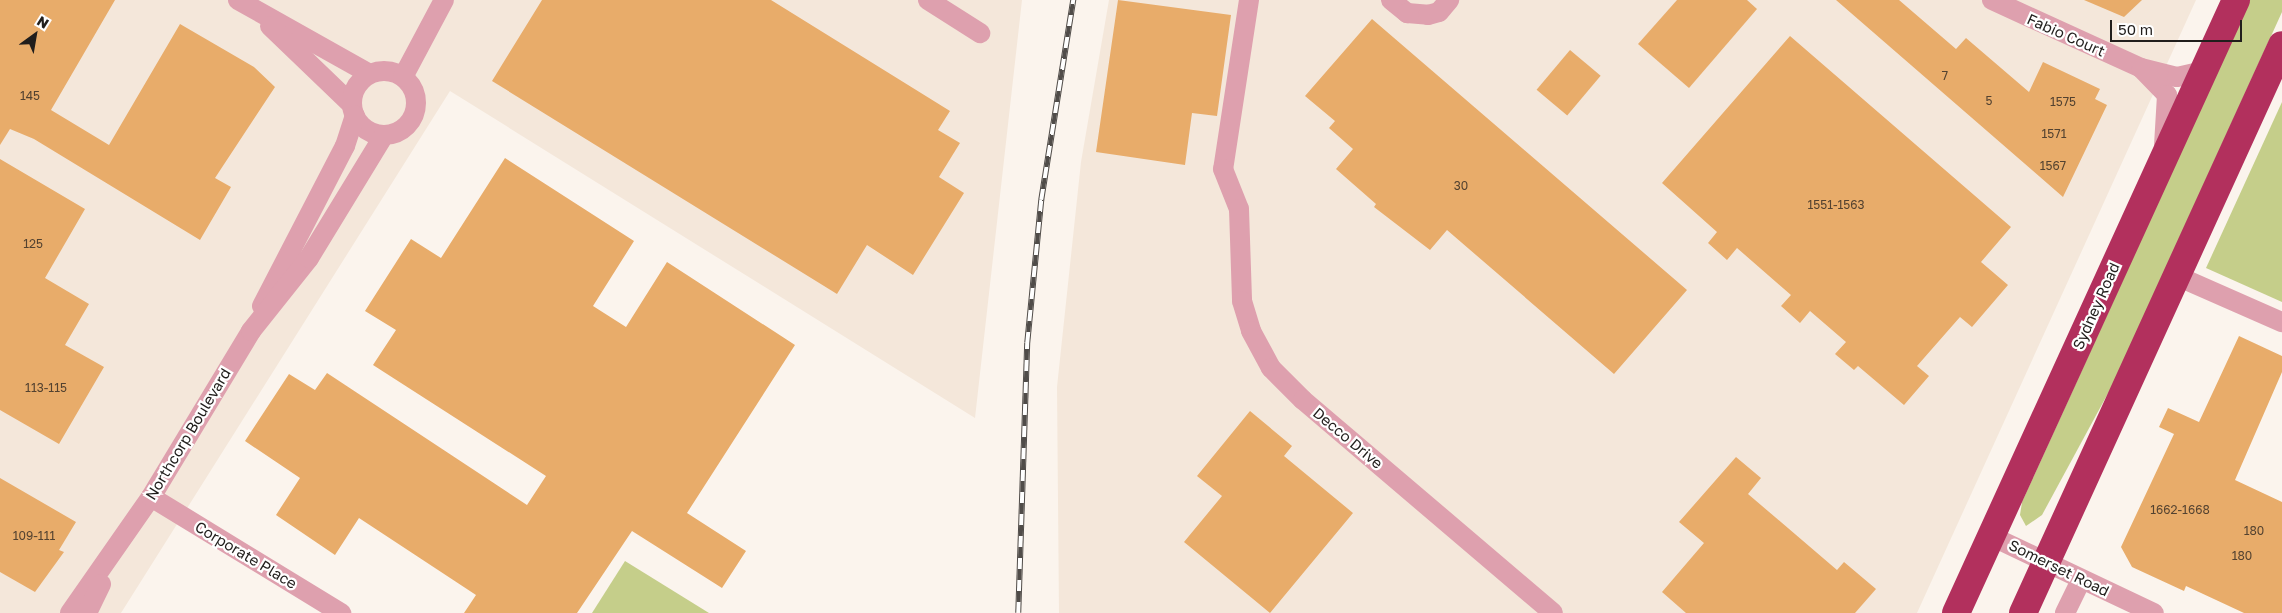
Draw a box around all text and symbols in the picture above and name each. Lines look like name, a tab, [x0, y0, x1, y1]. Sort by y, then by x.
north arrow	[10, 10, 60, 60]
street label: Fabio Court	[2024, 10, 2108, 60]
scale bar	[2112, 10, 2244, 42]
text: N	[34, 12, 52, 32]
text: 50 m	[2118, 20, 2153, 38]
house number: 7	[1942, 69, 1948, 83]
house number: 145	[20, 89, 40, 103]
house number: 5	[1986, 94, 1992, 108]
house number: 1575	[2050, 95, 2076, 109]
house number: 1571	[2042, 127, 2066, 141]
house number: 1567	[2040, 159, 2066, 173]
house number: 30	[1454, 179, 1468, 193]
house number: 1551-1563	[1807, 198, 1865, 212]
house number: 125	[23, 237, 43, 251]
street label: Sydney Road	[2069, 260, 2123, 352]
street label: Northcorp Boulevard	[142, 365, 234, 503]
house number: 113-115	[25, 381, 67, 395]
street label: Decco Drive	[1309, 404, 1387, 472]
house number: 1662-1668	[2150, 503, 2210, 517]
street label: Corporate Place	[192, 517, 300, 593]
house number: 180	[2244, 524, 2264, 538]
house number: 109-111	[13, 529, 55, 543]
street label: Somerset Road	[2006, 536, 2112, 600]
house number: 180	[2232, 549, 2252, 563]

